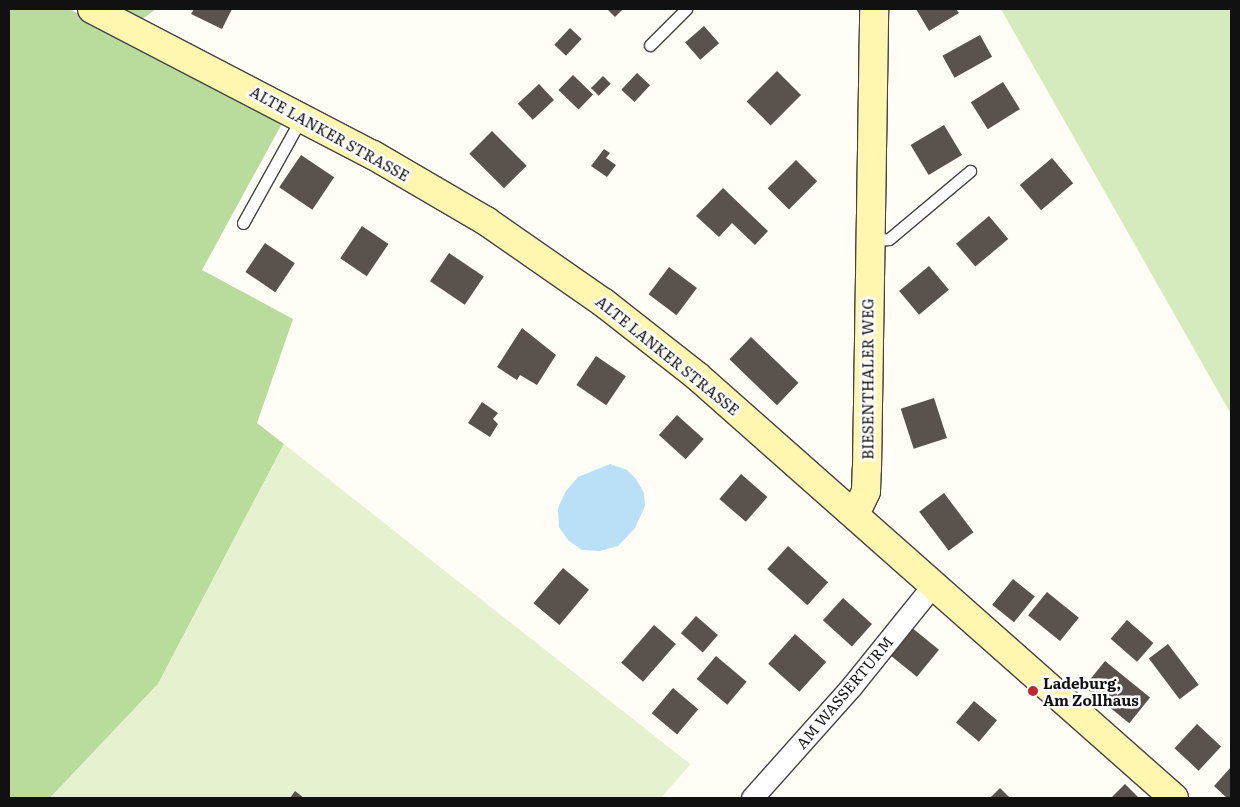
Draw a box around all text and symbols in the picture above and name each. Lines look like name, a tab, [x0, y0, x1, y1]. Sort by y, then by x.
street label: ALTE LANKER STRASSE	[247, 82, 413, 184]
street label: ALTE LANKER STRASSE	[593, 292, 743, 418]
street label: BIESENTHALER WEG	[858, 298, 876, 460]
street label: AM WASSERTURM	[792, 632, 896, 752]
place label: Ladeburg, Am Zollhaus	[1043, 673, 1139, 708]
marker: Ladeburg, Am Zollhaus	[1027, 685, 1039, 697]

